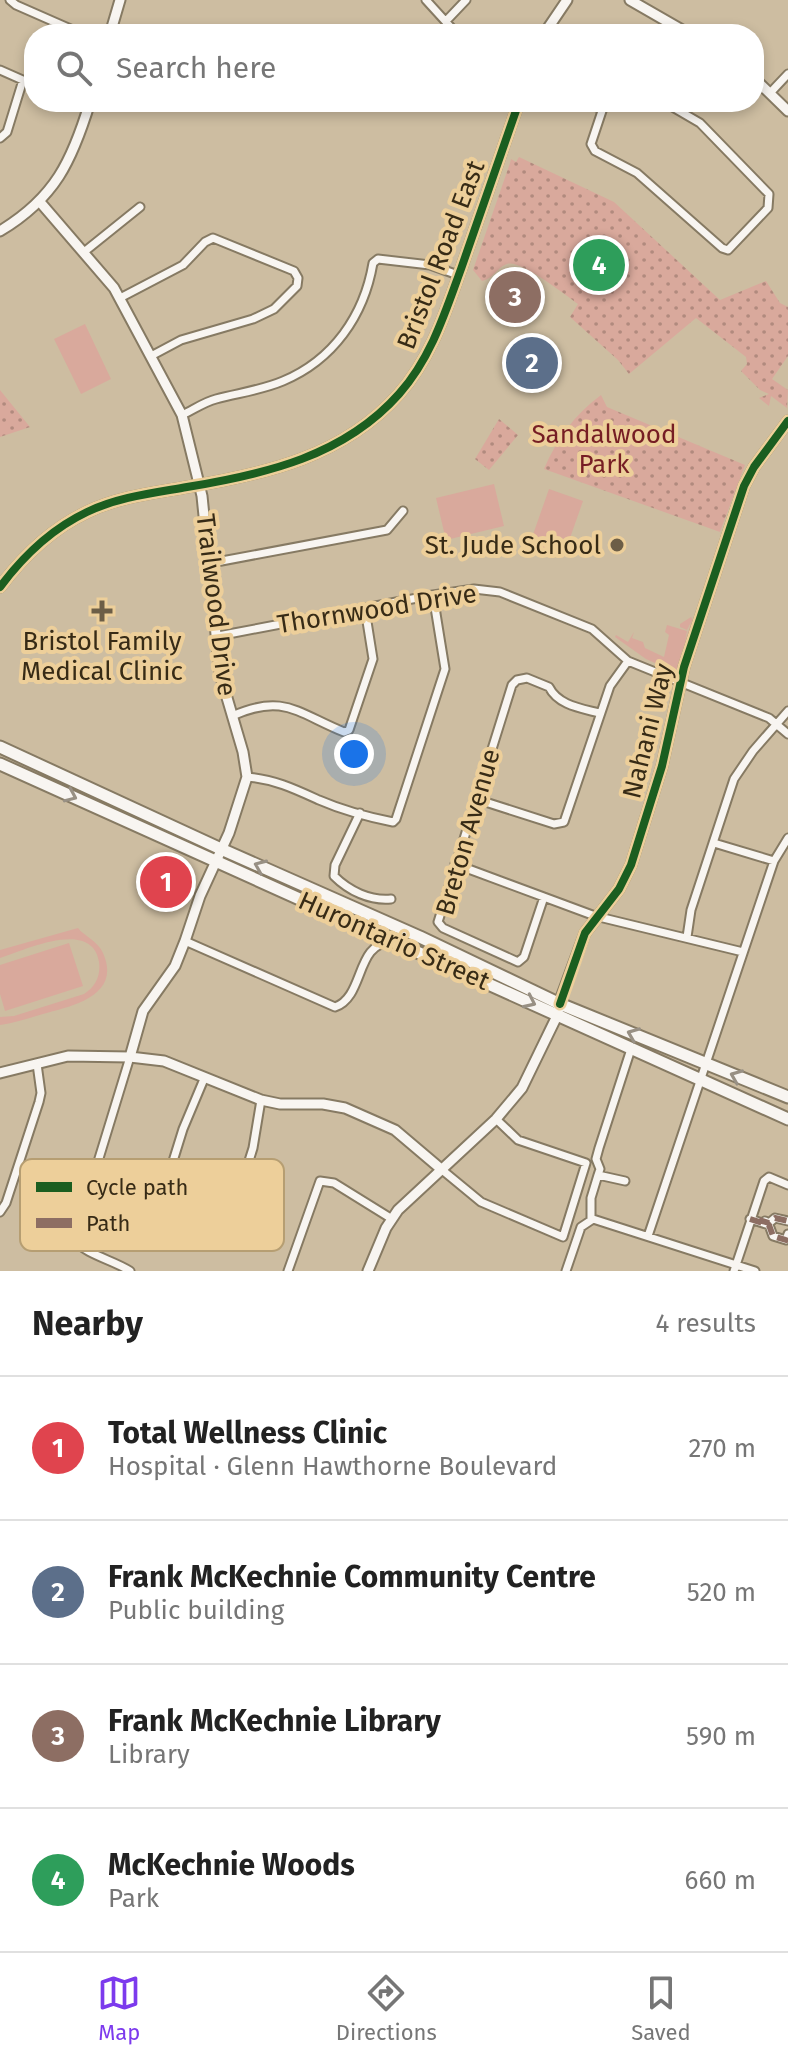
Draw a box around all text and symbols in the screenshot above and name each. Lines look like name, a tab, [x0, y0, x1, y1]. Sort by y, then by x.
search box	[24, 24, 764, 112]
icon: search	[52, 46, 96, 90]
text: Search here	[116, 50, 276, 86]
street label: Bristol Road East	[391, 156, 492, 354]
pin: 4	[573, 235, 625, 295]
pin: 3	[489, 267, 541, 327]
pin: 2	[506, 333, 558, 393]
park label: Sandalwood Park	[531, 419, 677, 480]
street label: Trailwood Drive	[189, 512, 243, 698]
place label: St. Jude School	[425, 530, 601, 561]
marker: St. Jude School	[608, 536, 626, 554]
street label: Thornwood Drive	[275, 578, 479, 640]
marker: Bristol Family Medical Clinic	[91, 600, 113, 622]
place label: Bristol Family Medical Clinic	[21, 626, 183, 687]
street label: Nahani Way	[616, 660, 680, 802]
your location	[334, 734, 374, 774]
street label: Breton Avenue	[429, 745, 507, 919]
one-way arrow	[63, 786, 77, 802]
pin: 1	[140, 852, 192, 912]
one-way arrow	[254, 860, 268, 876]
street label: Hurontario Street	[294, 885, 495, 997]
one-way arrow	[521, 992, 536, 1008]
one-way arrow	[627, 1027, 641, 1044]
one-way arrow	[730, 1069, 744, 1085]
legend	[20, 1159, 284, 1251]
text: Cycle path	[86, 1174, 188, 1201]
text: Path	[86, 1210, 130, 1237]
text: Nearby	[32, 1303, 143, 1344]
text: 4 results	[655, 1308, 756, 1339]
text: Total Wellness Clinic	[108, 1415, 387, 1451]
text: 1	[52, 1433, 64, 1464]
text: 270 m	[688, 1433, 756, 1464]
text: Hospital · Glenn Hawthorne Boulevard	[108, 1451, 557, 1482]
text: Frank McKechnie Community Centre	[108, 1559, 596, 1595]
text: 2	[51, 1577, 65, 1608]
text: 520 m	[687, 1577, 756, 1608]
text: Public building	[108, 1595, 284, 1626]
text: Frank McKechnie Library	[108, 1703, 441, 1739]
text: 3	[51, 1721, 65, 1752]
text: 590 m	[686, 1721, 756, 1752]
text: Library	[108, 1739, 190, 1770]
text: McKechnie Woods	[108, 1847, 355, 1883]
text: 4	[51, 1865, 65, 1896]
text: 660 m	[685, 1865, 756, 1896]
text: Park	[108, 1883, 159, 1914]
tab: Map	[97, 1971, 141, 2046]
tab: Directions	[336, 1971, 437, 2046]
tab: Saved	[631, 1971, 691, 2046]

